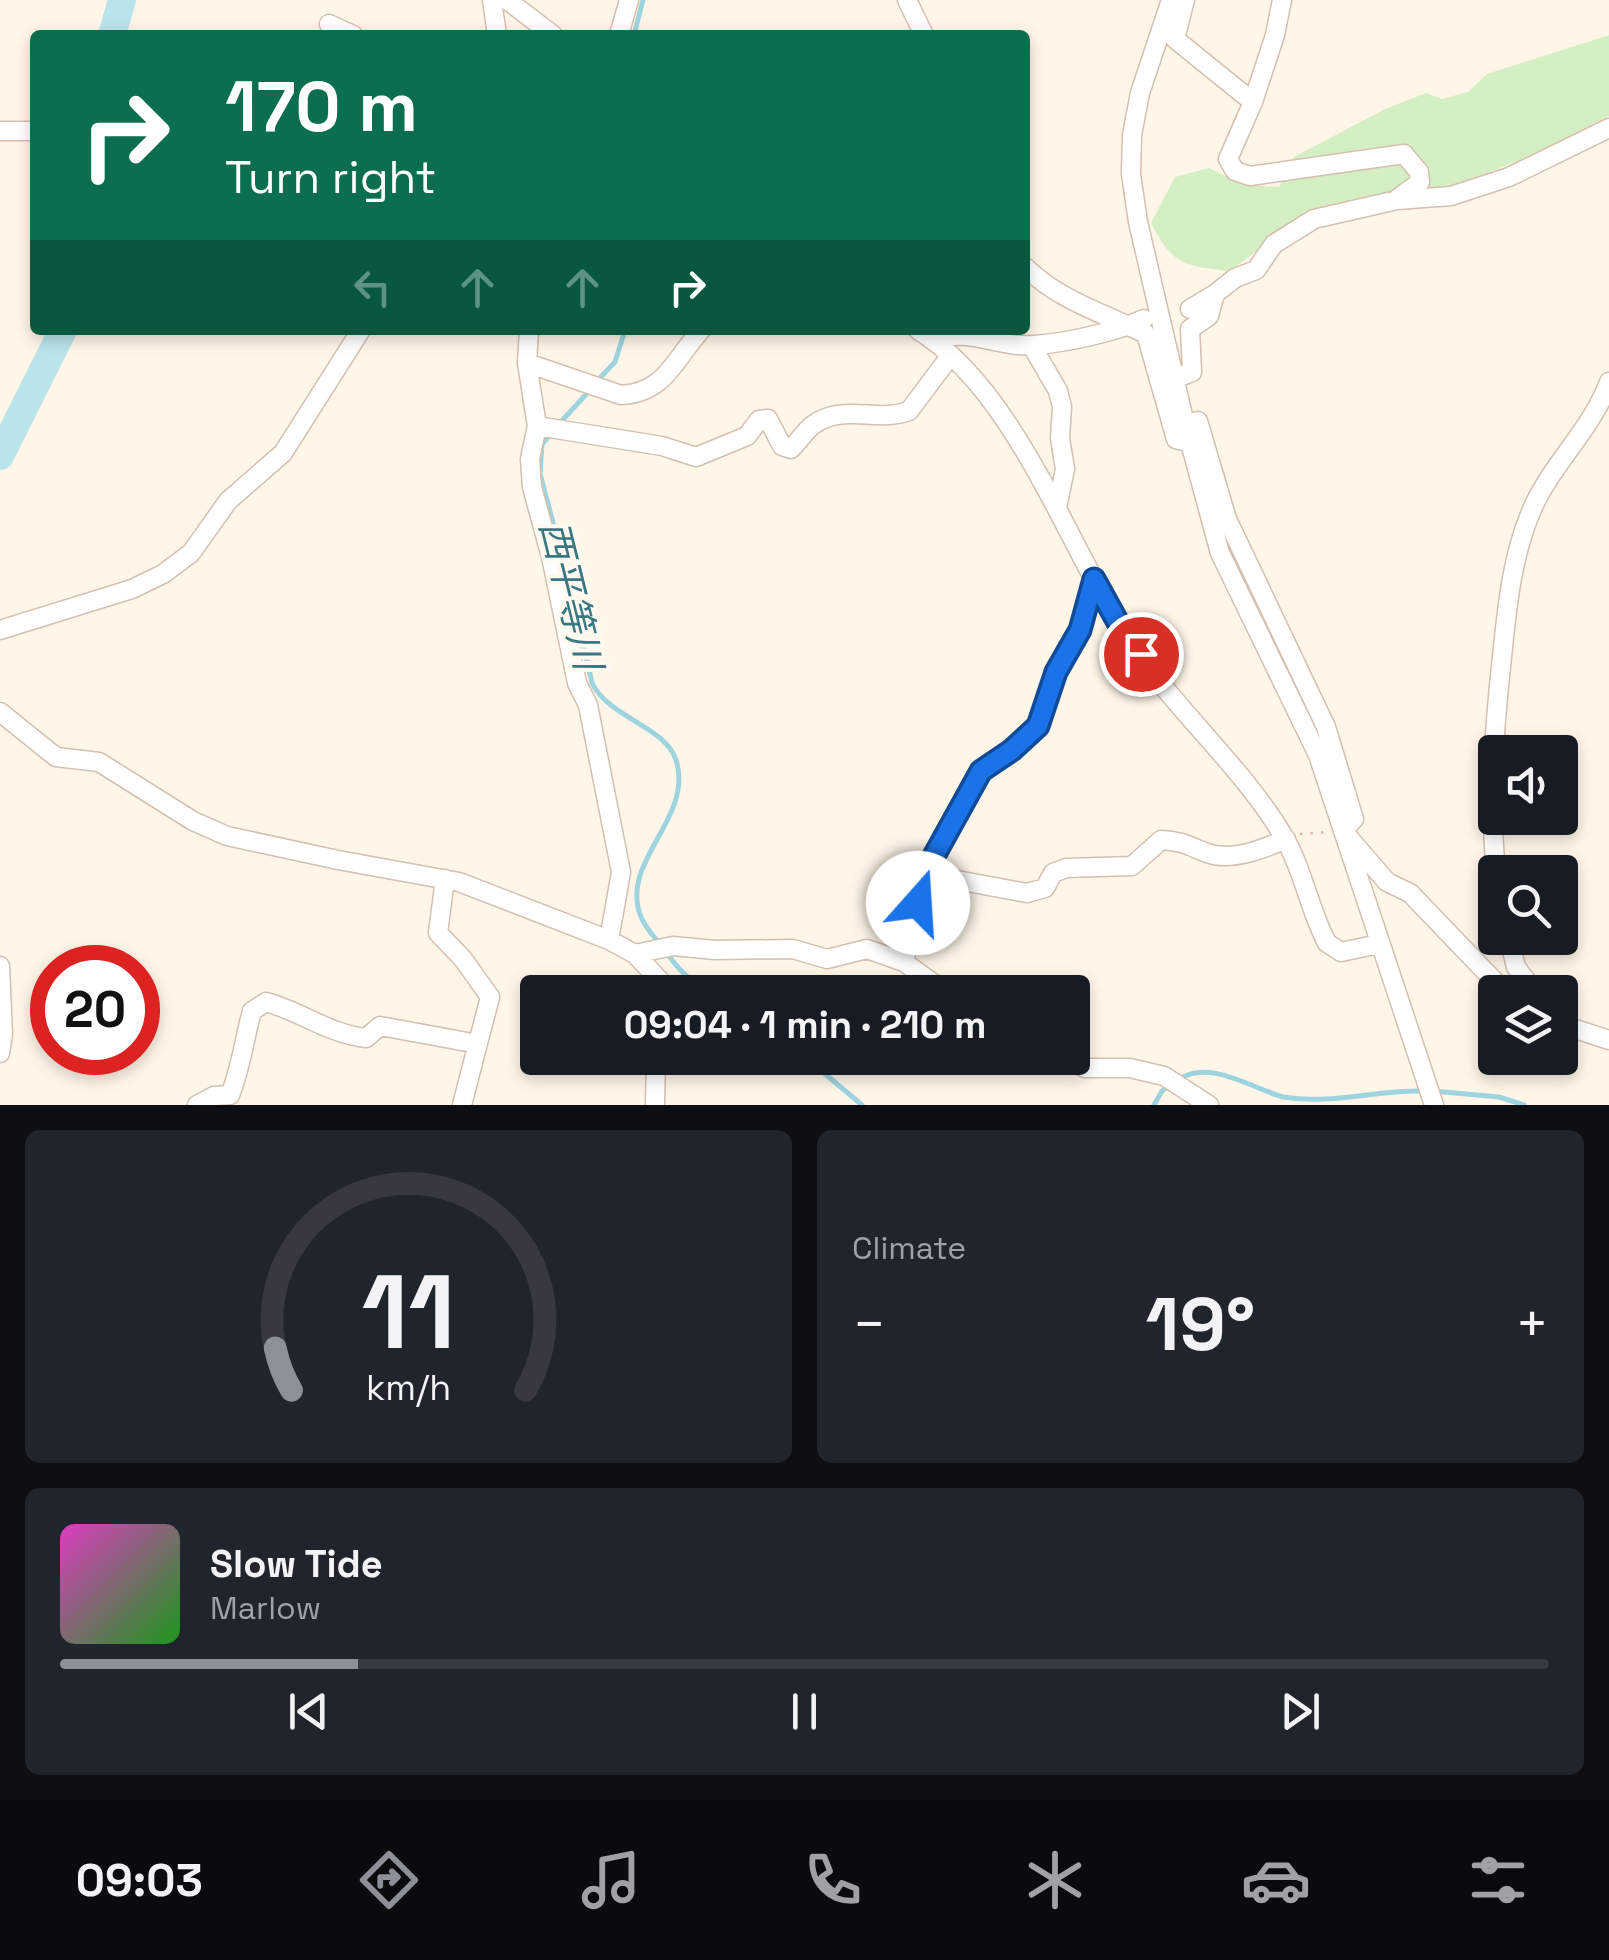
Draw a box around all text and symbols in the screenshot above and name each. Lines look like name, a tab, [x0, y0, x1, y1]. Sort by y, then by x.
text: 170 m	[225, 62, 418, 151]
icon: right	[60, 70, 190, 200]
text: Turn right	[225, 149, 436, 206]
icon: left	[345, 260, 400, 315]
icon: ahead	[450, 260, 505, 315]
icon: ahead	[555, 260, 610, 315]
icon: right	[660, 260, 715, 315]
water label: 西平等川	[529, 515, 614, 678]
pin	[1099, 612, 1184, 697]
icon: arrive	[1114, 627, 1169, 682]
map controls	[1478, 735, 1578, 1075]
button: sound	[1478, 735, 1578, 835]
position arrow	[866, 851, 970, 955]
button: search	[1478, 855, 1578, 955]
speed limit sign: 20	[30, 945, 160, 1075]
button: layers	[1478, 975, 1578, 1075]
text: 09:04 · 1 min · 210 m	[624, 1001, 986, 1049]
text: Climate	[852, 1228, 966, 1268]
text: 11	[361, 1246, 456, 1378]
text: 19°	[1146, 1276, 1255, 1372]
text: −	[852, 1289, 886, 1359]
text: +	[1515, 1289, 1549, 1359]
text: km/h	[366, 1365, 451, 1410]
text: Slow Tide	[210, 1540, 383, 1588]
text: Marlow	[210, 1588, 321, 1628]
icon: previous	[281, 1684, 336, 1739]
icon: pause	[777, 1684, 832, 1739]
icon: next	[1273, 1684, 1328, 1739]
icon: directions	[354, 1845, 424, 1915]
icon: music	[576, 1845, 646, 1915]
icon: phone	[798, 1845, 868, 1915]
icon: climate	[1020, 1845, 1090, 1915]
icon: car	[1241, 1845, 1311, 1915]
icon: filters	[1463, 1845, 1533, 1915]
text: 09:03	[76, 1852, 203, 1909]

